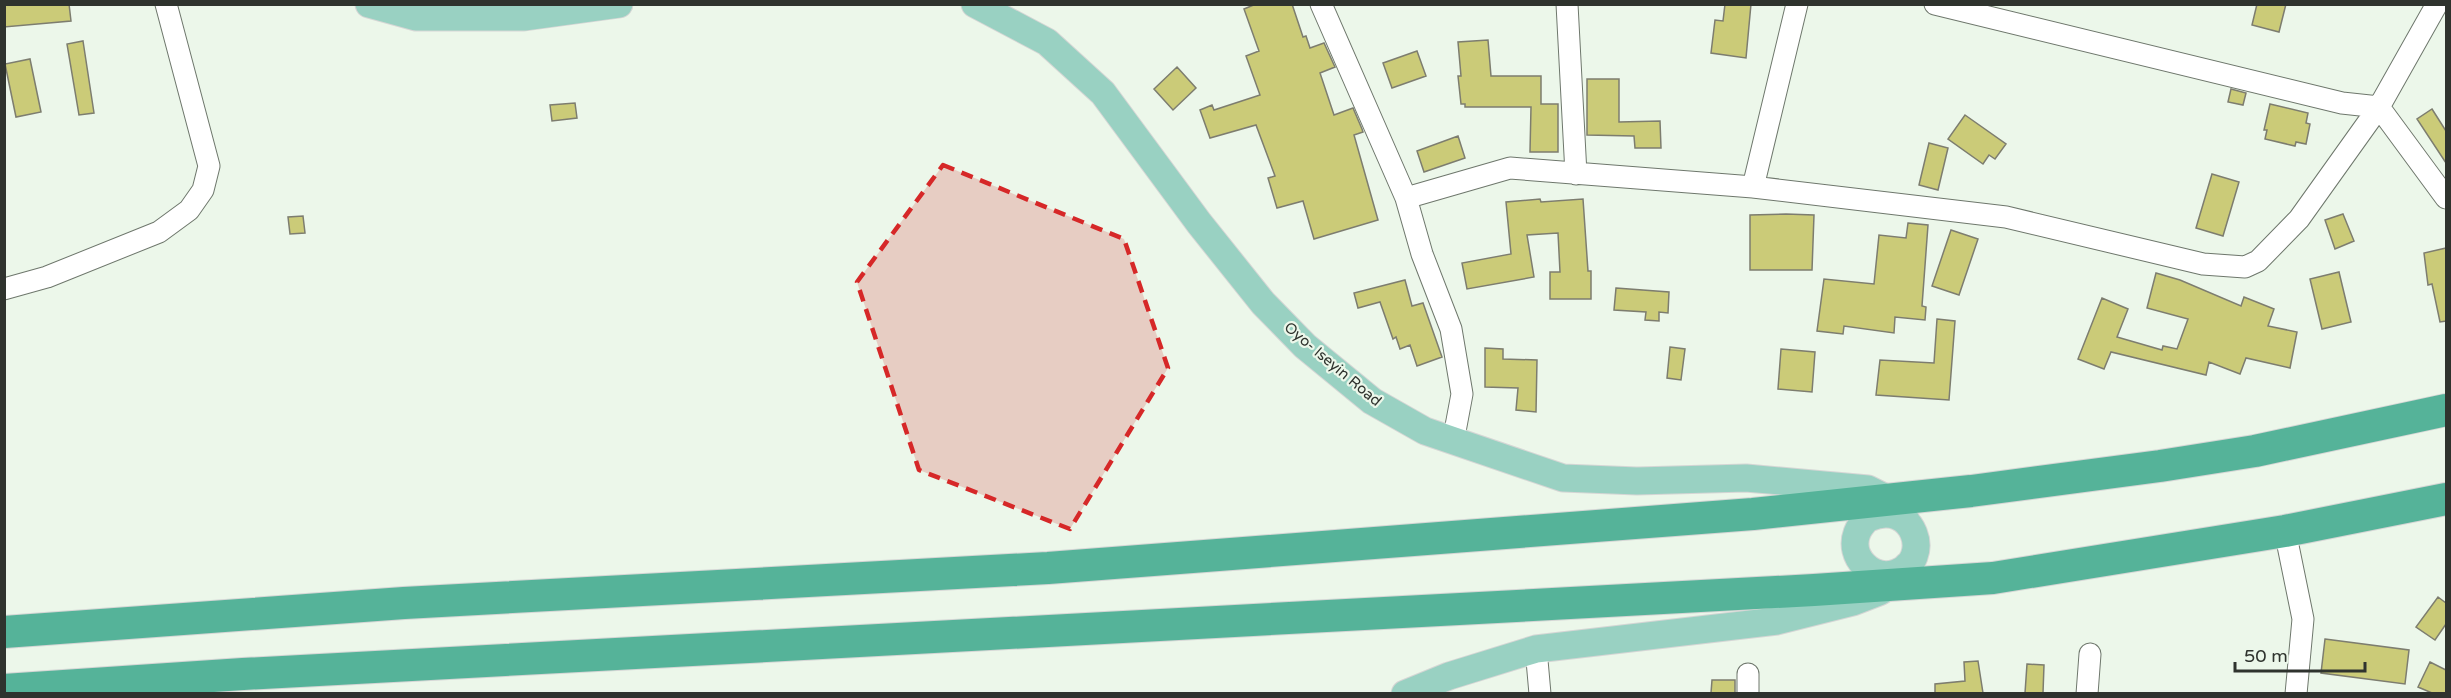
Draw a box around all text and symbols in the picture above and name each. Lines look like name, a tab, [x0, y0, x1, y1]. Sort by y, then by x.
street label: Oyo- Iseyin Road	[1281, 318, 1385, 410]
scale bar	[2235, 635, 2366, 673]
text: 50 m	[2244, 645, 2288, 667]

